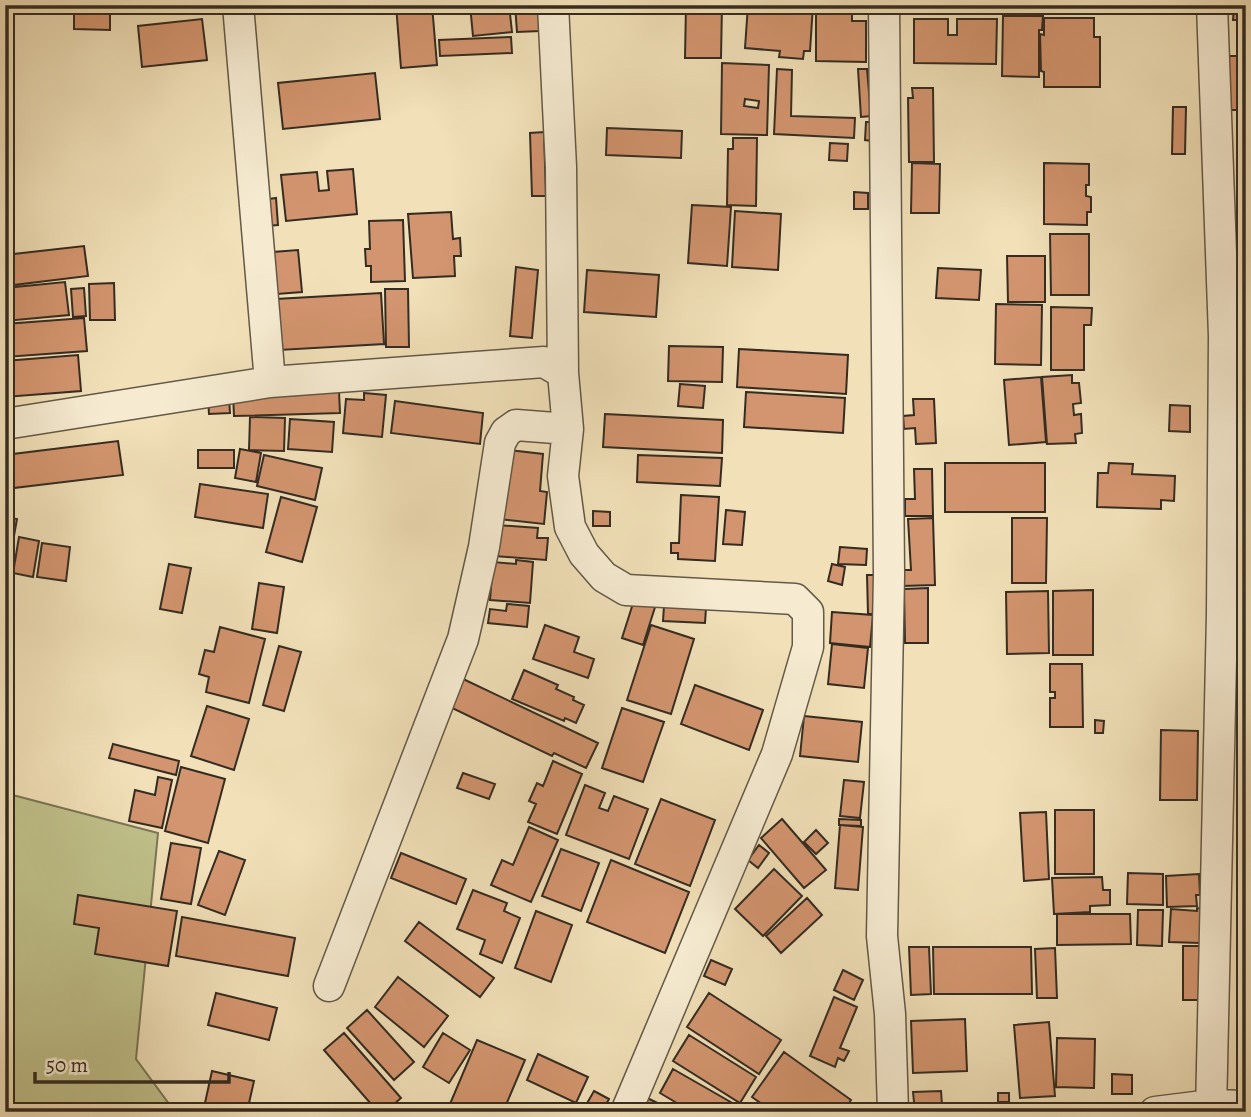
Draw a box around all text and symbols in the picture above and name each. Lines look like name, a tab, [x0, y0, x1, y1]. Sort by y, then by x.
scale bar	[35, 1040, 229, 1084]
text: 50 m	[46, 1051, 88, 1079]

